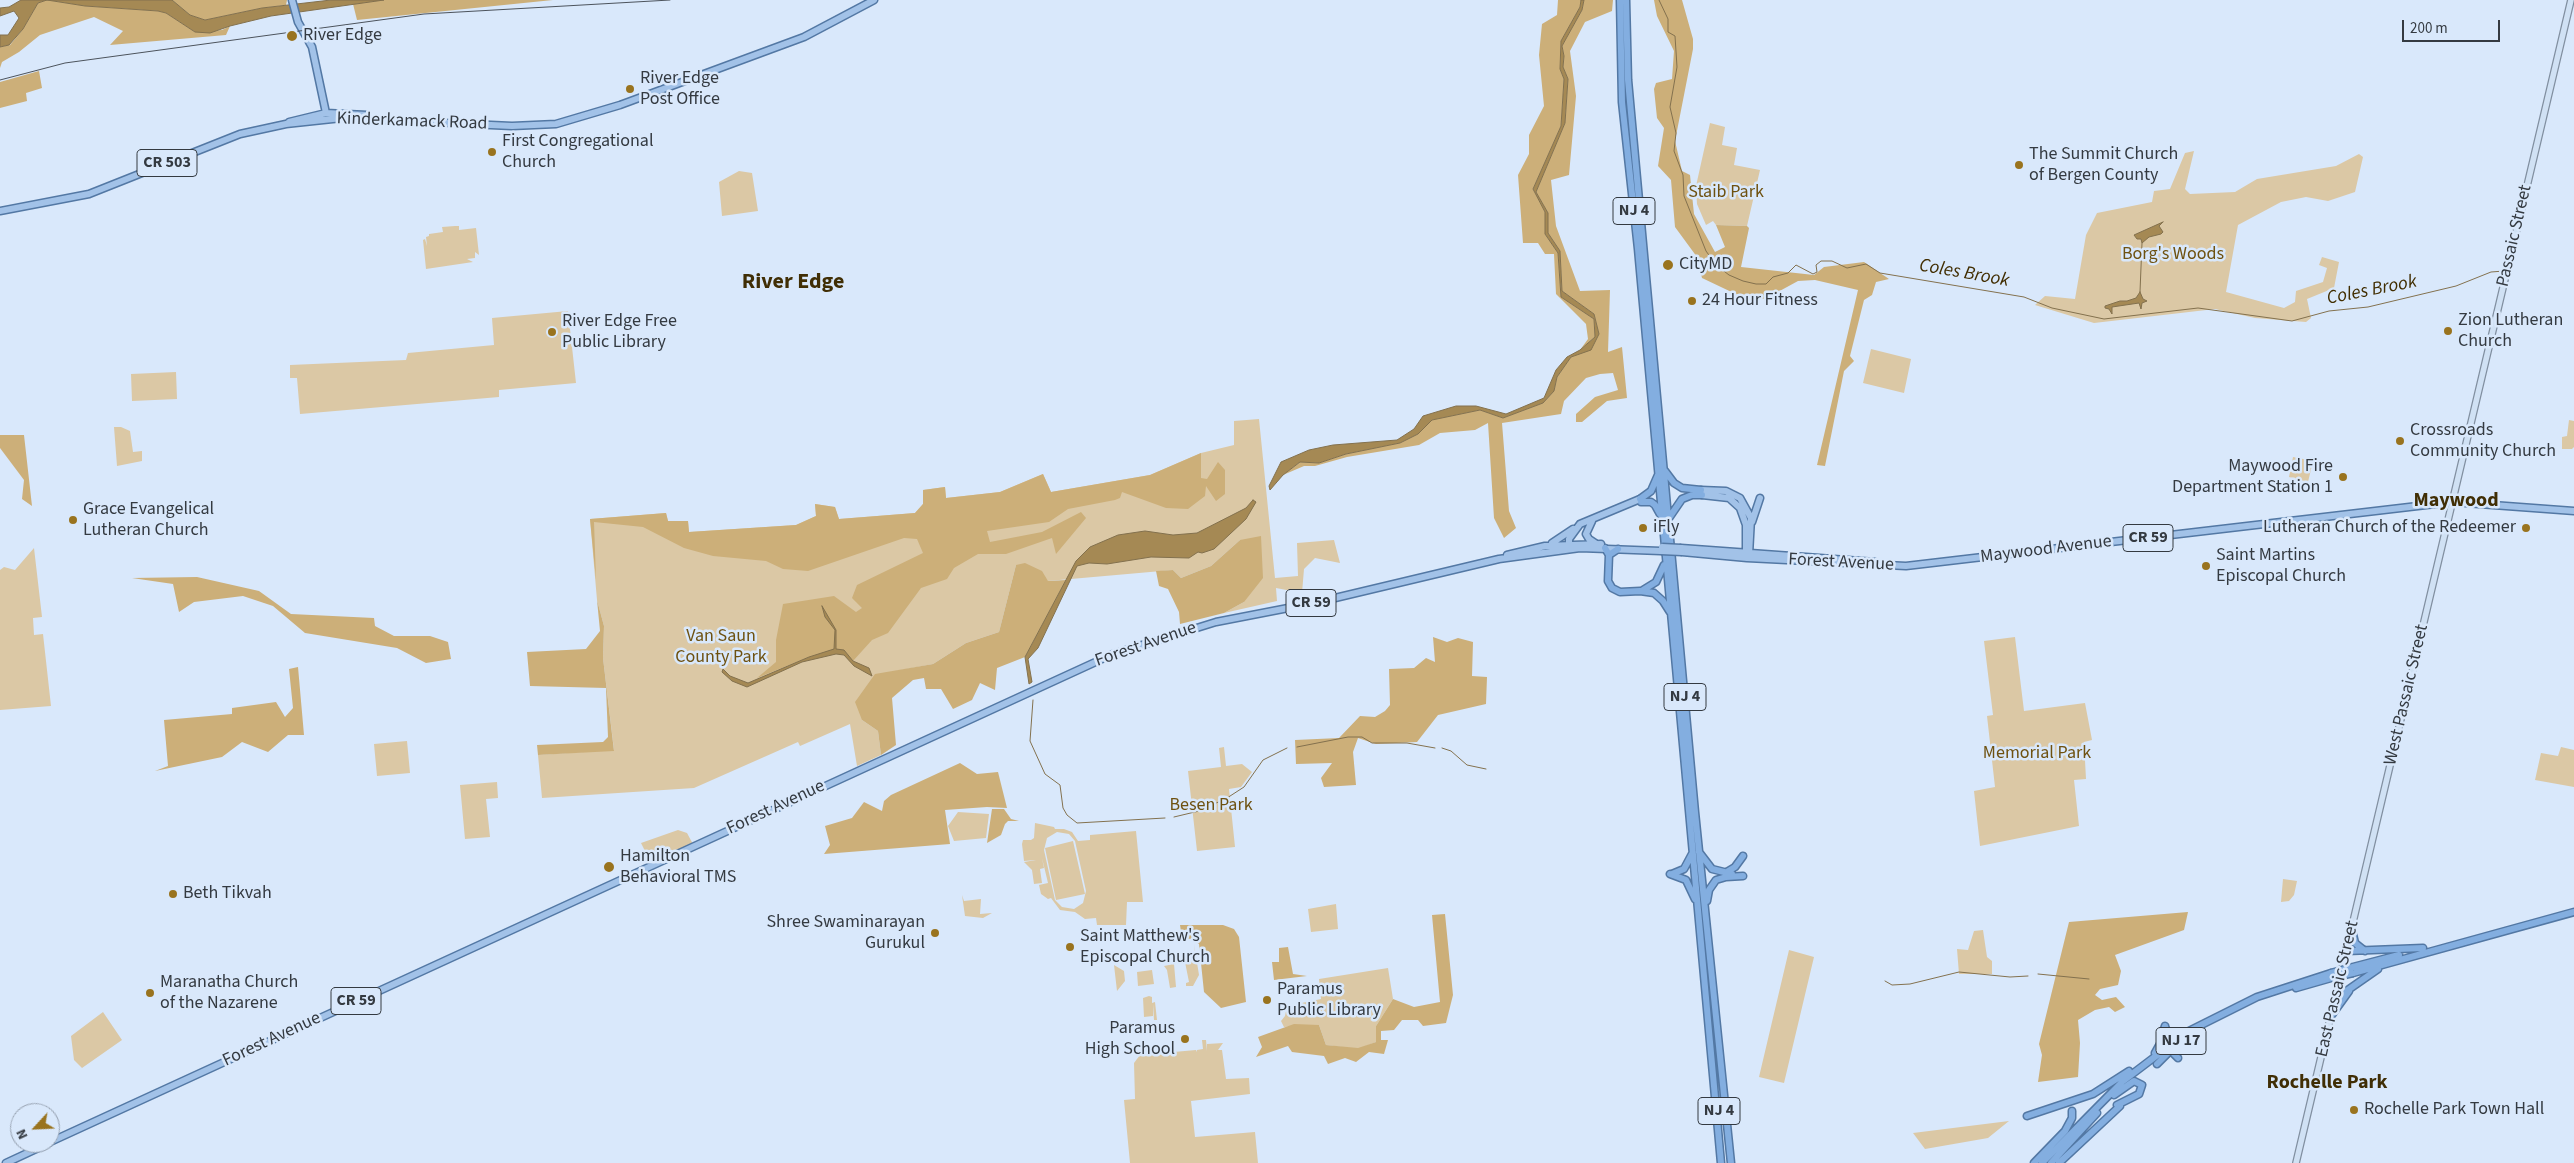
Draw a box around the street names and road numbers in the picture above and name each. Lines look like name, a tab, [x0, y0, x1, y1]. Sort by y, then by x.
street label: Kinderkamack Road	[336, 109, 488, 135]
road number: CR 503	[137, 150, 197, 177]
street label: Passaic Street	[2493, 183, 2537, 289]
road number: NJ 4	[1613, 198, 1655, 225]
road number: CR 59	[2123, 524, 2173, 552]
street label: Maywood Avenue	[1979, 531, 2113, 569]
street label: Forest Avenue	[1788, 549, 1894, 577]
road number: CR 59	[1286, 590, 1336, 616]
street label: Forest Avenue	[1092, 618, 1200, 672]
street label: West Passaic Street	[2380, 622, 2434, 768]
road number: NJ 4	[1664, 684, 1706, 710]
street label: Forest Avenue	[724, 776, 828, 840]
street label: East Passaic Street	[2312, 919, 2364, 1059]
road number: CR 59	[331, 988, 381, 1014]
street label: Forest Avenue	[220, 1008, 324, 1072]
road number: NJ 17	[2156, 1028, 2206, 1054]
road number: NJ 4	[1698, 1098, 1740, 1124]

